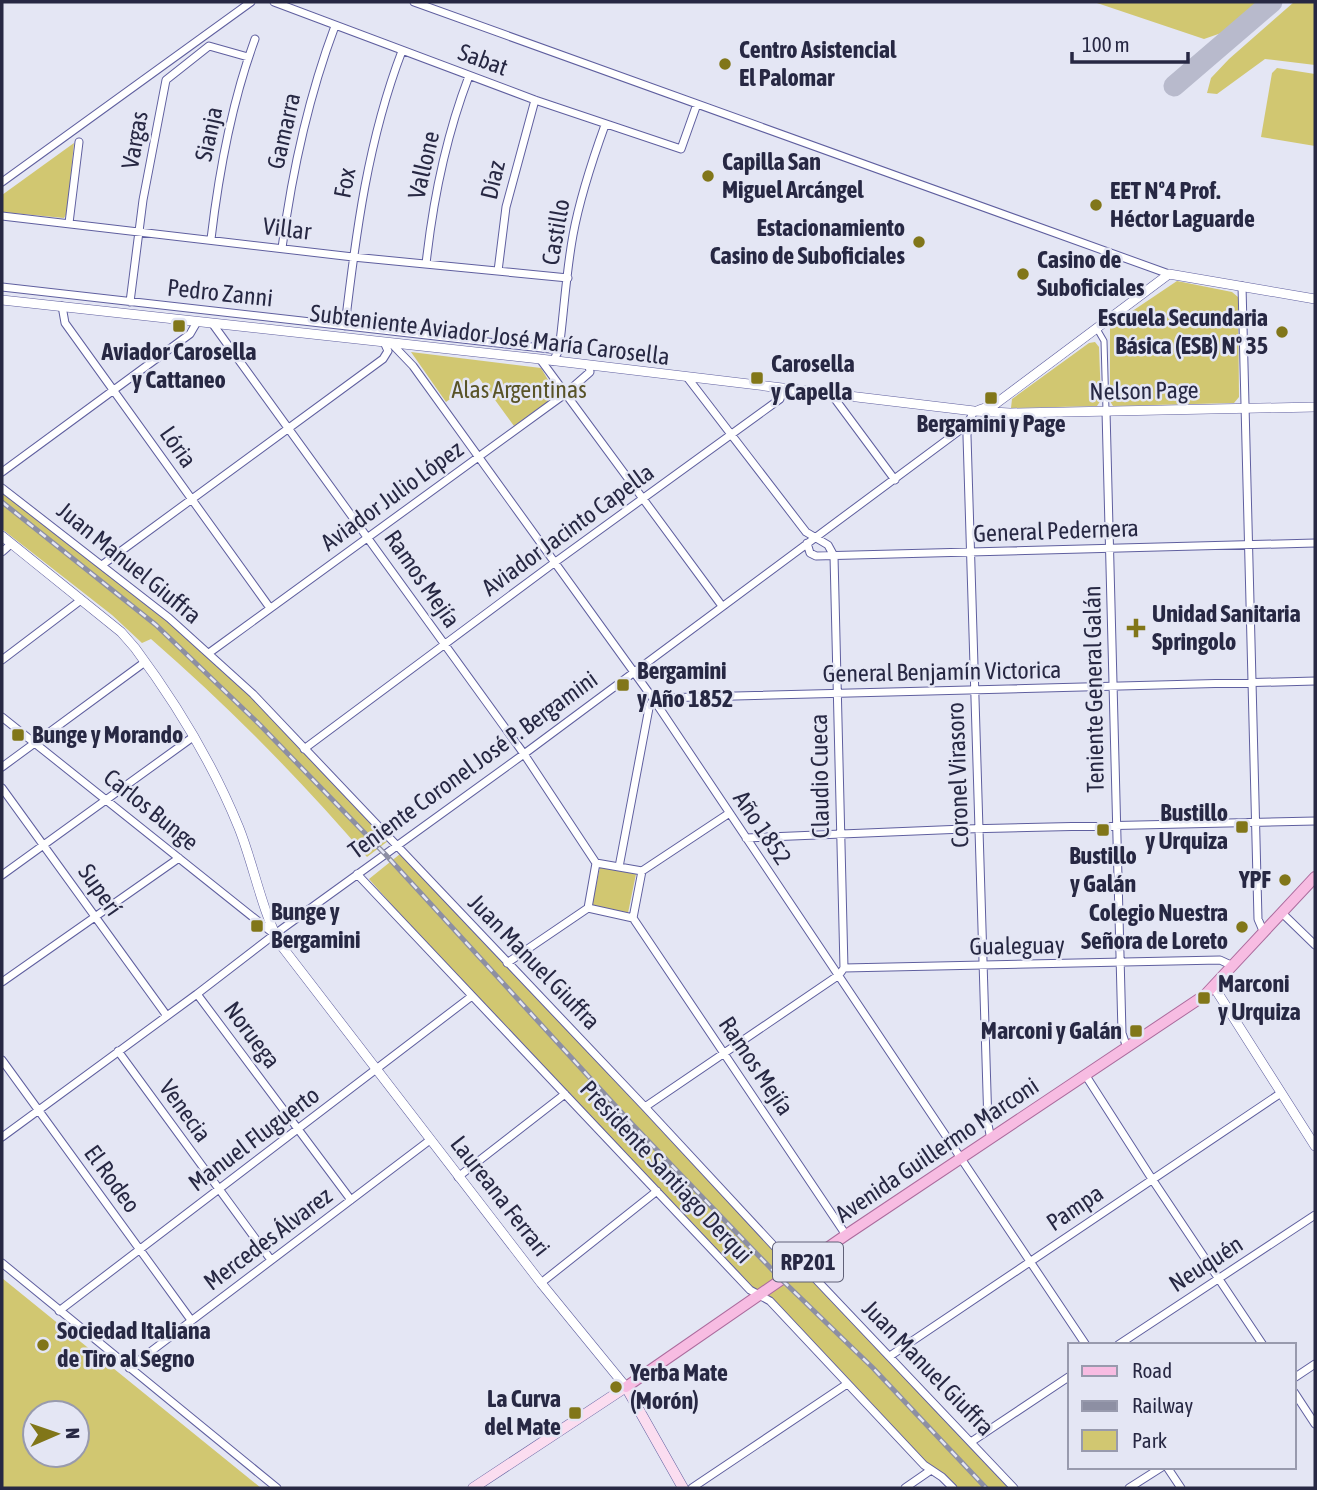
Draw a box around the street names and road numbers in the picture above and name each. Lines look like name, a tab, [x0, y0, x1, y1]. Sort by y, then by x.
street label: Sabat	[455, 38, 512, 81]
street label: Gamarra	[262, 90, 305, 172]
street label: Sianja	[190, 104, 227, 164]
street label: Vargas	[116, 109, 153, 171]
street label: Vallone	[403, 128, 444, 201]
street label: Díaz	[475, 158, 510, 202]
street label: Fox	[328, 165, 361, 200]
street label: Castillo	[536, 197, 575, 267]
street label: Villar	[261, 212, 314, 245]
street label: Pedro Zanni	[166, 274, 274, 311]
street label: Subteniente Aviador José María Carosella	[309, 299, 671, 370]
street label: Nelson Page	[1089, 376, 1199, 405]
street label: Lória	[155, 421, 202, 473]
street label: Aviador Julio López	[316, 435, 468, 556]
street label: Aviador Jacinto Capella	[477, 458, 659, 601]
street label: Juan Manuel Giuffra	[52, 496, 207, 629]
street label: General Pedernera	[973, 514, 1139, 547]
street label: Ramos Mejía	[379, 525, 466, 633]
street label: Teniente General Galán	[1078, 585, 1109, 793]
street label: General Benjamín Victorica	[822, 656, 1062, 687]
street label: Teniente Coronel José P. Bergamini	[343, 665, 602, 864]
street label: Coronel Virasoro	[941, 702, 974, 848]
street label: Claudio Cueca	[805, 713, 834, 839]
street label: Carlos Bunge	[99, 763, 204, 856]
street label: Año 1852	[728, 786, 797, 870]
street label: Superí	[73, 859, 128, 921]
street label: Juan Manuel Giuffra	[463, 889, 606, 1035]
street label: Gualeguay	[969, 931, 1065, 960]
street label: Noruega	[219, 996, 286, 1073]
street label: Ramos Mejía	[714, 1011, 799, 1120]
street label: Avenida Guillermo Marconi	[830, 1072, 1043, 1228]
street label: Venecia	[154, 1074, 217, 1147]
street label: Presidente Santiago Derqui	[575, 1075, 758, 1268]
street label: Manuel Fluguerto	[183, 1081, 324, 1196]
street label: Laureana Ferrari	[445, 1130, 556, 1261]
street label: El Rodeo	[79, 1140, 146, 1218]
street label: Pampa	[1041, 1179, 1108, 1236]
street label: Mercedes Álvarez	[198, 1182, 337, 1295]
street label: Neuquén	[1164, 1230, 1248, 1297]
road number: RP201	[773, 1242, 843, 1282]
street label: Juan Manuel Giuffra	[857, 1295, 1000, 1441]

